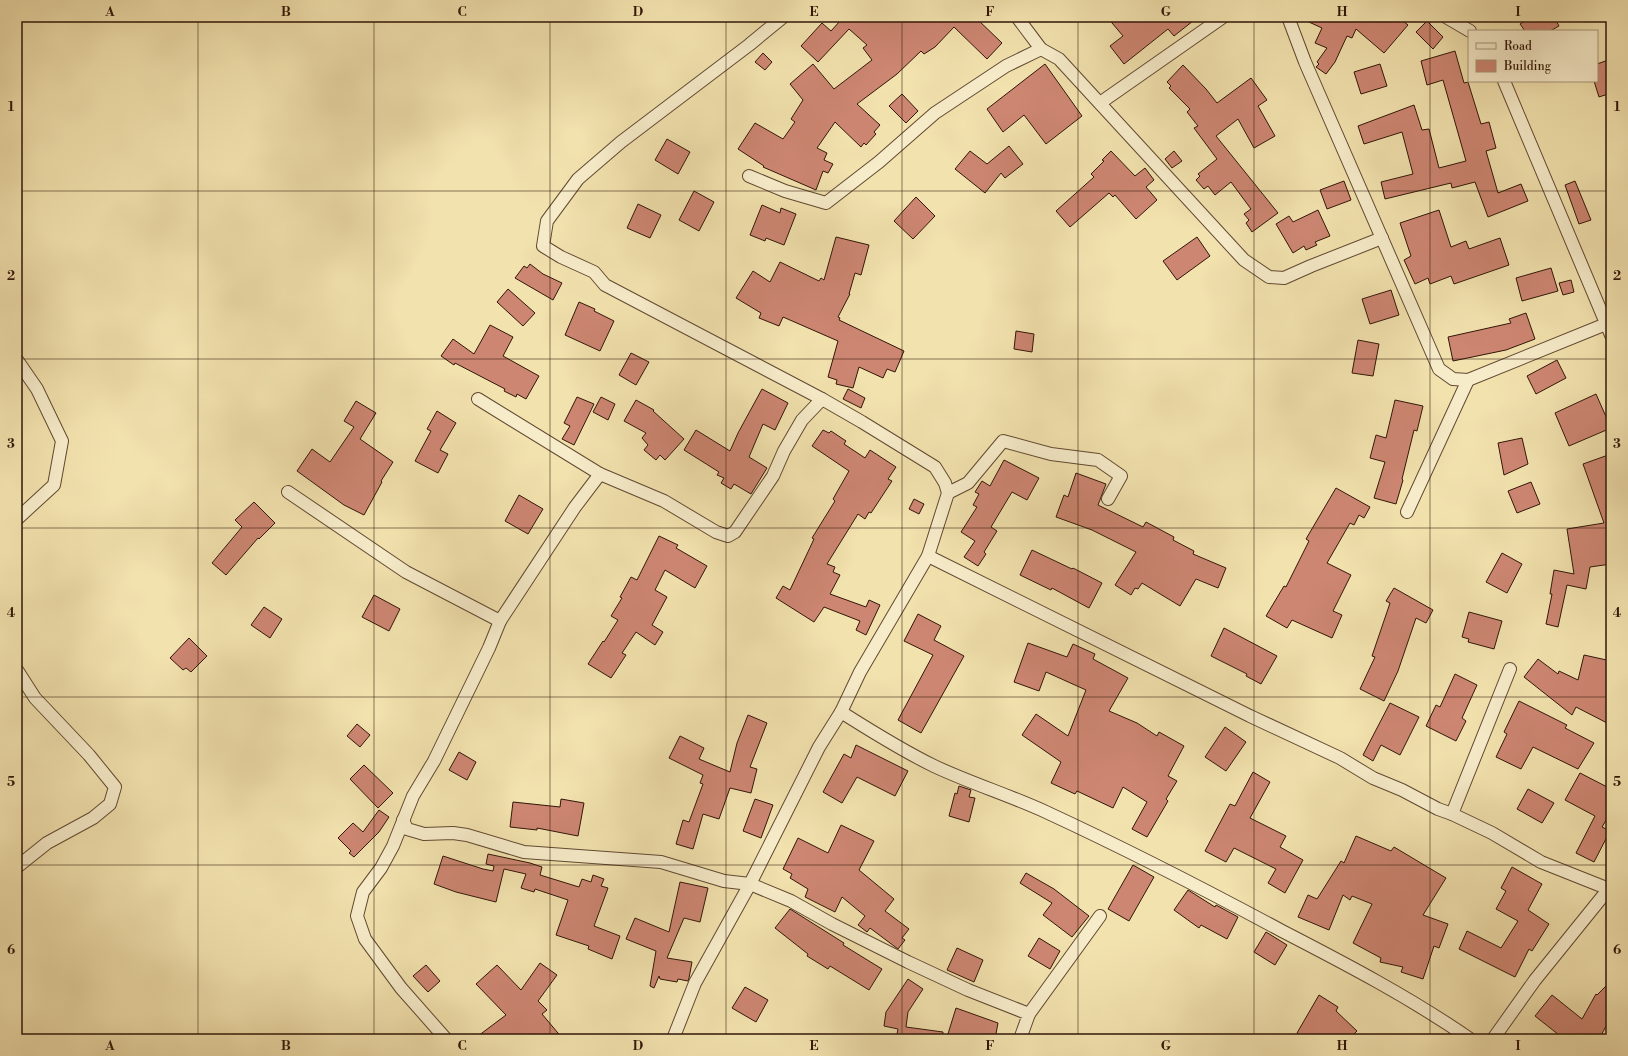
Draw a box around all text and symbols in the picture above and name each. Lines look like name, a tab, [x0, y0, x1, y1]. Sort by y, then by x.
text: A	[104, 4, 115, 20]
text: B	[281, 4, 291, 20]
text: C	[457, 4, 467, 20]
text: D	[633, 4, 643, 20]
text: E	[809, 4, 819, 20]
text: F	[985, 4, 995, 20]
text: G	[1161, 4, 1172, 20]
text: H	[1337, 4, 1348, 20]
text: I	[1515, 4, 1521, 20]
legend	[1468, 30, 1598, 82]
text: Road	[1504, 39, 1532, 54]
text: Building	[1503, 59, 1552, 74]
text: 1	[8, 99, 15, 115]
text: 1	[1614, 99, 1621, 115]
text: 2	[7, 268, 15, 284]
text: 2	[1613, 268, 1621, 284]
text: 3	[7, 436, 15, 452]
text: 3	[1613, 436, 1621, 452]
text: 4	[7, 605, 16, 621]
text: 4	[1613, 605, 1622, 621]
text: 5	[7, 774, 15, 790]
text: 5	[1613, 774, 1621, 790]
text: 6	[7, 942, 15, 958]
text: 6	[1613, 942, 1621, 958]
text: A	[104, 1038, 115, 1054]
text: B	[281, 1038, 291, 1054]
text: C	[457, 1038, 467, 1054]
text: D	[633, 1038, 643, 1054]
text: E	[809, 1038, 819, 1054]
text: F	[985, 1038, 995, 1054]
text: G	[1161, 1038, 1172, 1054]
text: H	[1337, 1038, 1348, 1054]
text: I	[1515, 1038, 1521, 1054]

